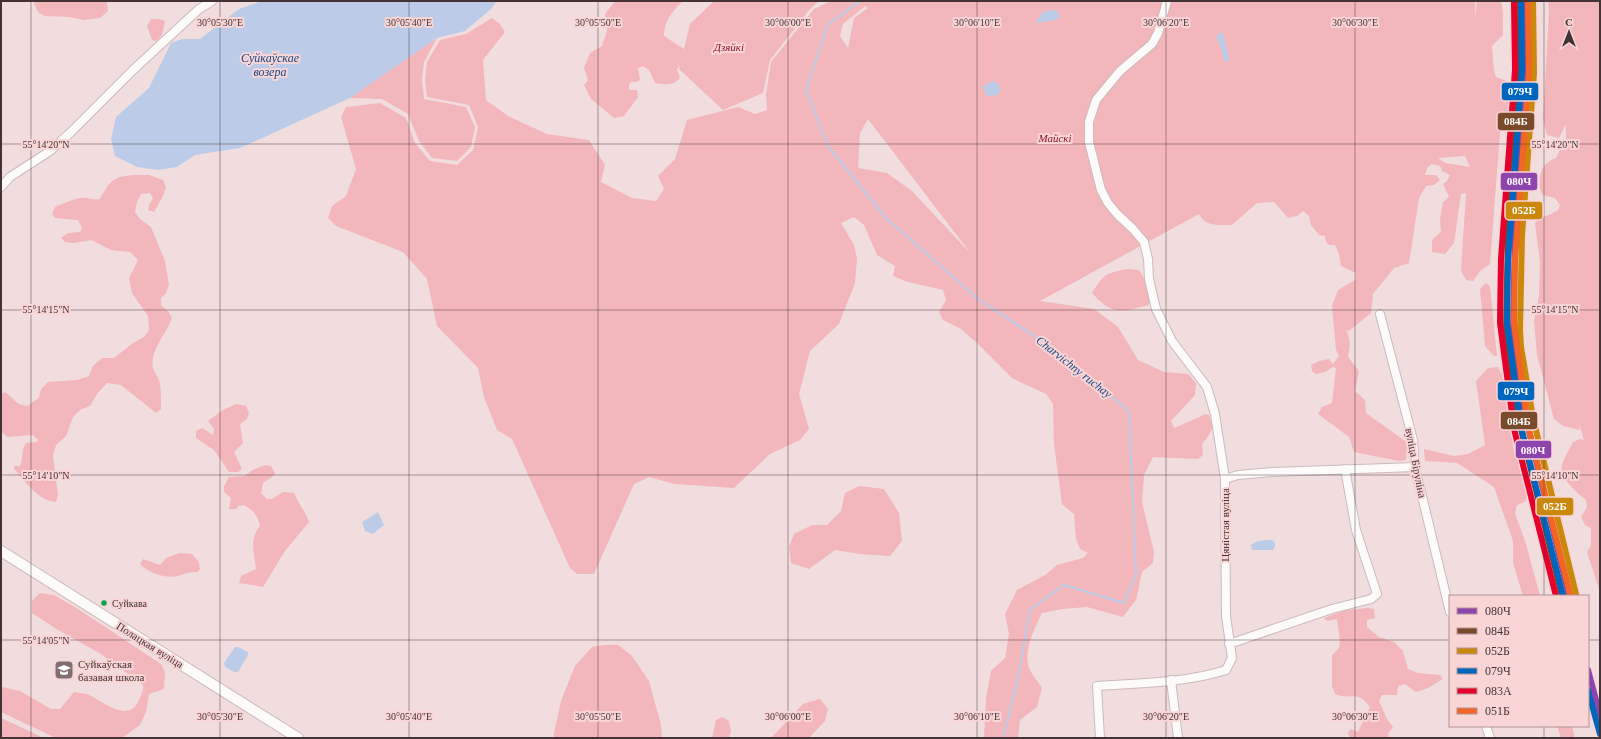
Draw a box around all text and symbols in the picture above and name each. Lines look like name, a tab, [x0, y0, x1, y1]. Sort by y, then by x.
north arrow	[1549, 12, 1589, 52]
text: С	[1565, 16, 1573, 28]
text: 30°05'30"E	[197, 17, 243, 28]
text: 30°05'40"E	[386, 17, 432, 28]
text: 30°05'50"E	[575, 17, 621, 28]
text: 30°06'00"E	[765, 17, 811, 28]
text: 30°06'10"E	[954, 17, 1000, 28]
text: 30°06'20"E	[1143, 17, 1189, 28]
text: 30°06'30"E	[1332, 17, 1378, 28]
park label: Дзяйкі	[713, 41, 744, 53]
water label: Суйкаўскае возера	[241, 51, 300, 79]
line badge: 079Ч	[1501, 82, 1539, 101]
text: 079Ч	[1508, 85, 1532, 97]
line badge: 084Б	[1497, 112, 1535, 131]
text: 084Б	[1504, 115, 1528, 127]
park label: Майскі	[1037, 132, 1072, 144]
text: 55°14'20"N	[22, 139, 70, 150]
text: 55°14'20"N	[1531, 139, 1579, 150]
line badge: 080Ч	[1500, 172, 1538, 191]
text: 080Ч	[1507, 175, 1531, 187]
line badge: 052Б	[1505, 201, 1543, 220]
text: 052Б	[1512, 204, 1536, 216]
text: 55°14'15"N	[22, 304, 70, 315]
text: 55°14'15"N	[1531, 304, 1579, 315]
water label: Charvichny ruchay	[1033, 333, 1115, 401]
line badge: 079Ч	[1497, 381, 1535, 401]
text: 079Ч	[1504, 385, 1528, 397]
line badge: 084Б	[1500, 411, 1538, 430]
text: 084Б	[1507, 415, 1531, 427]
street label: вуліца Біруліна	[1403, 427, 1429, 499]
line badge: 080Ч	[1515, 440, 1552, 459]
text: 080Ч	[1521, 444, 1545, 456]
text: 55°14'10"N	[22, 470, 70, 481]
text: 55°14'10"N	[1531, 470, 1579, 481]
street label: Цяністая вуліца	[1219, 488, 1231, 562]
line badge: 052Б	[1536, 497, 1574, 516]
text: 052Б	[1543, 500, 1567, 512]
legend	[1449, 595, 1589, 727]
marker: Суйкава	[99, 598, 109, 608]
place label: Суйкава	[112, 598, 148, 609]
text: 080Ч	[1485, 604, 1511, 618]
street label: Полацкая вуліца	[114, 620, 186, 670]
text: 084Б	[1485, 624, 1510, 638]
text: 55°14'05"N	[22, 635, 70, 646]
text: 052Б	[1485, 644, 1510, 658]
place label: Суйкаўская базавая школа	[78, 658, 145, 683]
school or university icon: Суйкаўская базавая школа	[53, 659, 75, 681]
text: 079Ч	[1485, 664, 1511, 678]
text: 083А	[1485, 684, 1512, 698]
text: 051Б	[1485, 704, 1510, 718]
text: 30°05'30"E	[197, 711, 243, 722]
text: 30°05'40"E	[386, 711, 432, 722]
text: 30°05'50"E	[575, 711, 621, 722]
text: 30°06'00"E	[765, 711, 811, 722]
text: 30°06'10"E	[954, 711, 1000, 722]
text: 30°06'20"E	[1143, 711, 1189, 722]
text: 30°06'30"E	[1332, 711, 1378, 722]

